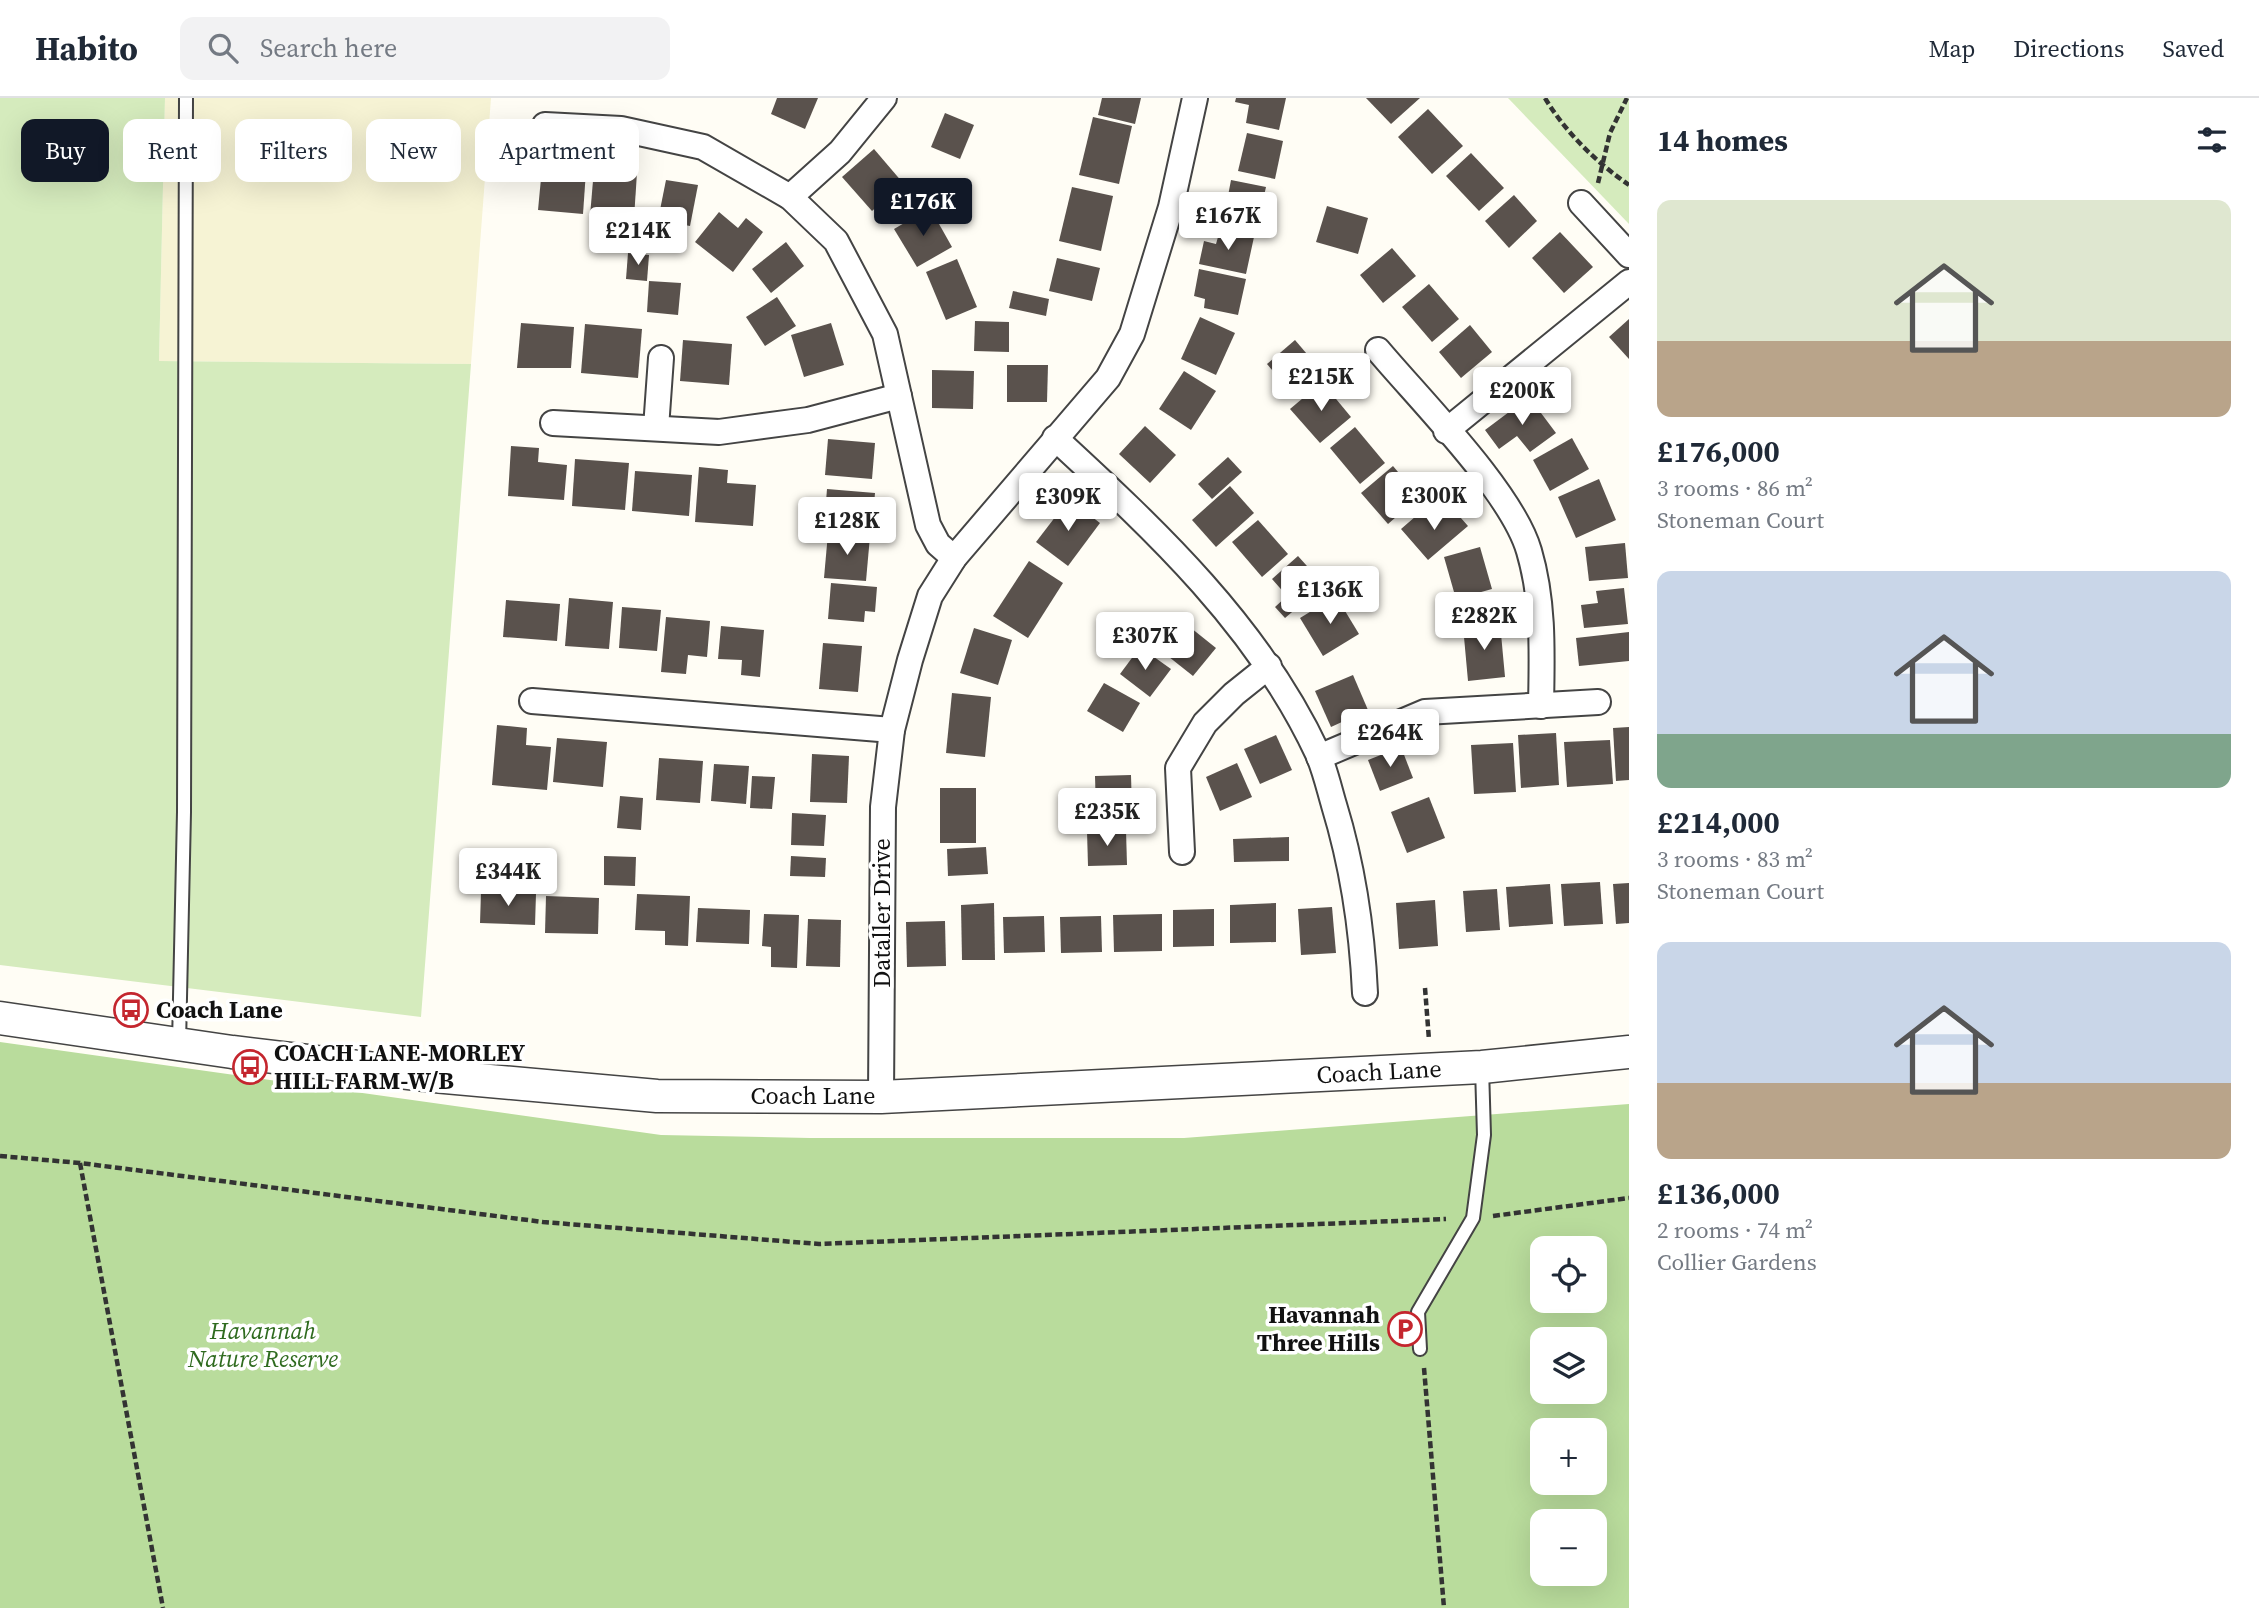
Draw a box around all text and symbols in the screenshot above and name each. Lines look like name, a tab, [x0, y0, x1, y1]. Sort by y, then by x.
search box	[180, 17, 670, 80]
text: Habito	[35, 26, 138, 71]
icon: search	[204, 29, 242, 67]
text: Search here	[260, 30, 397, 66]
text: Map	[1928, 32, 1975, 65]
text: Directions	[2013, 32, 2124, 65]
text: Saved	[2162, 32, 2224, 65]
chip: Buy	[21, 119, 109, 182]
chip: Rent	[123, 119, 221, 182]
chip: Filters	[235, 119, 352, 182]
chip: New	[366, 119, 461, 182]
chip: Apartment	[475, 119, 639, 182]
text: 14 homes	[1657, 120, 1788, 161]
icon: filters	[2193, 121, 2231, 159]
pin: £176K	[874, 178, 972, 238]
text: £176K	[890, 185, 956, 217]
pin: £167K	[1179, 192, 1277, 252]
text: £167K	[1195, 199, 1261, 231]
pin: £214K	[589, 208, 687, 267]
text: £214K	[605, 214, 671, 246]
icon: home	[1881, 245, 2007, 371]
pin: £215K	[1272, 354, 1370, 413]
text: £215K	[1288, 360, 1354, 392]
pin: £200K	[1473, 368, 1571, 427]
text: £200K	[1489, 374, 1555, 406]
text: £176,000	[1657, 431, 1780, 472]
pin: £300K	[1385, 472, 1483, 532]
text: 3 rooms · 86 m²	[1657, 472, 1813, 504]
pin: £309K	[1019, 474, 1117, 533]
text: £300K	[1401, 479, 1467, 511]
text: £309K	[1035, 480, 1101, 512]
pin: £128K	[798, 498, 896, 557]
text: £128K	[814, 504, 880, 536]
text: Stoneman Court	[1657, 504, 1824, 536]
pin: £136K	[1281, 566, 1379, 626]
text: £136K	[1297, 573, 1363, 605]
pin: £282K	[1435, 592, 1533, 652]
text: £282K	[1451, 599, 1517, 631]
pin: £307K	[1096, 612, 1194, 672]
icon: home	[1881, 616, 2007, 742]
text: £307K	[1112, 619, 1178, 651]
pin: £264K	[1341, 710, 1439, 769]
text: £264K	[1357, 716, 1423, 748]
pin: £235K	[1058, 788, 1156, 848]
text: £235K	[1074, 795, 1140, 827]
text: £214,000	[1657, 802, 1780, 843]
street label: Dataller Drive	[865, 838, 898, 988]
text: 3 rooms · 83 m²	[1657, 843, 1813, 875]
pin: £344K	[459, 848, 557, 908]
text: £344K	[475, 855, 541, 887]
text: Stoneman Court	[1657, 875, 1824, 907]
icon: home	[1881, 987, 2007, 1113]
bus stop icon: Coach Lane	[112, 991, 150, 1029]
place label: Coach Lane	[156, 993, 283, 1026]
place label: COACH LANE-MORLEY HILL FARM-W/B	[274, 1036, 525, 1097]
bus stop icon: COACH LANE-MORLEY HILL FARM-W/B	[231, 1048, 269, 1086]
street label: Coach Lane	[1316, 1052, 1442, 1091]
street label: Coach Lane	[750, 1079, 876, 1112]
text: £136,000	[1657, 1173, 1780, 1214]
text: 2 rooms · 74 m²	[1657, 1214, 1813, 1246]
map controls	[1530, 1236, 1607, 1586]
button: locate	[1530, 1236, 1607, 1313]
text: Collier Gardens	[1657, 1246, 1817, 1278]
place label: Havannah Three Hills	[1257, 1298, 1380, 1359]
parking icon: Havannah Three Hills	[1386, 1310, 1424, 1348]
park label: Havannah Nature Reserve	[187, 1314, 338, 1375]
button: layers	[1530, 1327, 1607, 1404]
button: +	[1530, 1418, 1607, 1495]
button: −	[1530, 1509, 1607, 1586]

